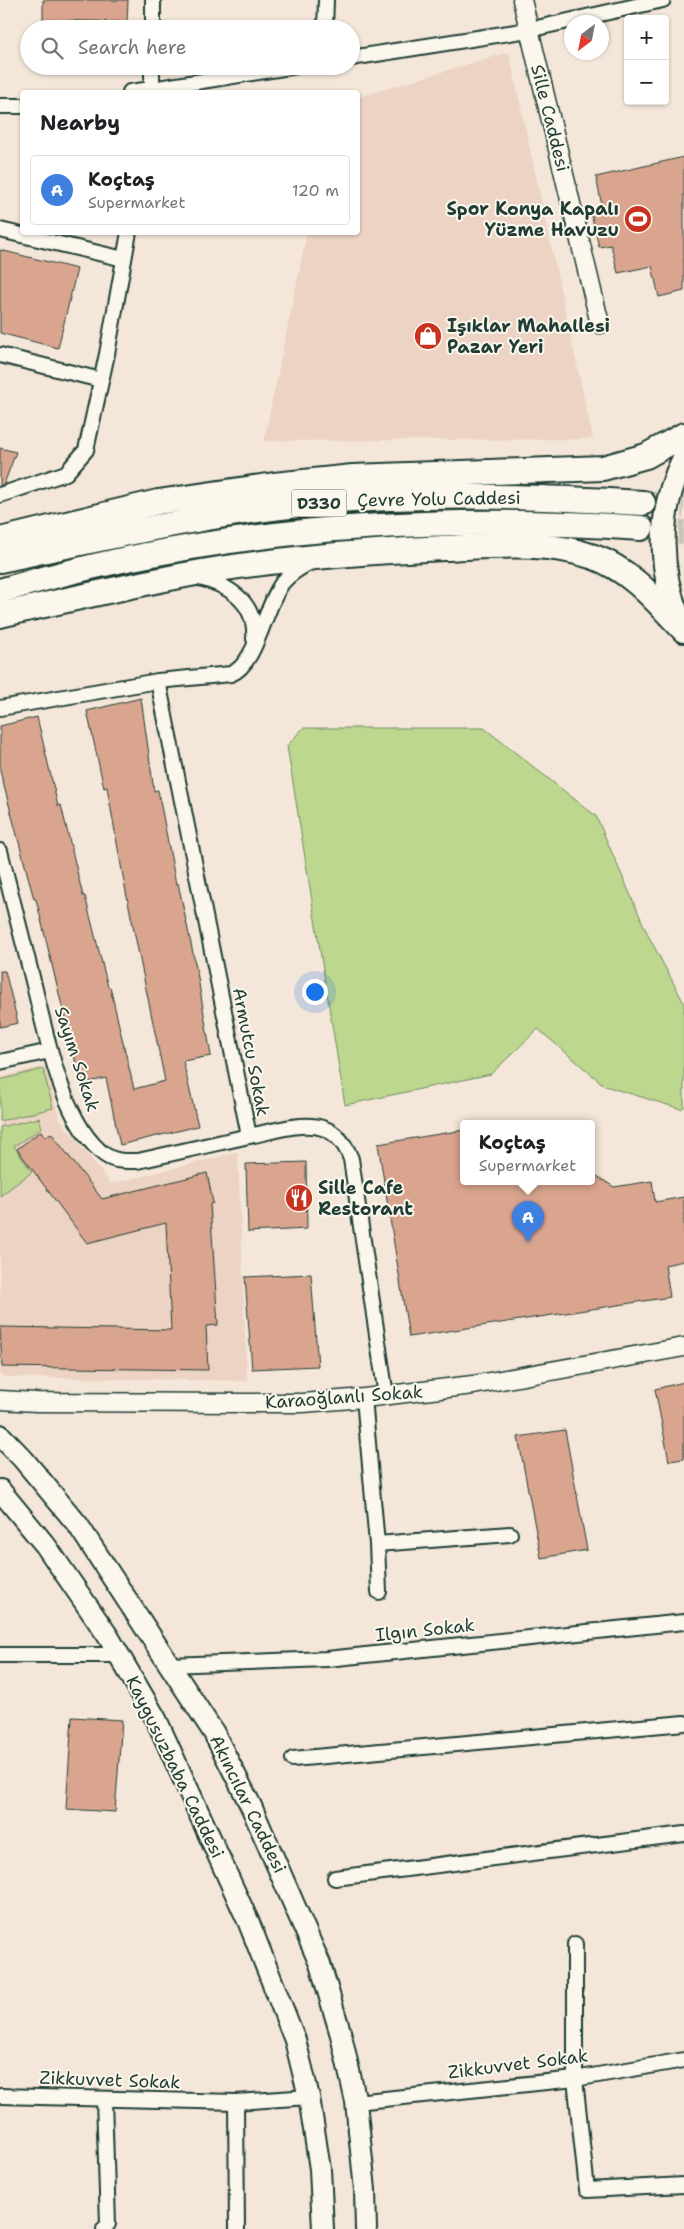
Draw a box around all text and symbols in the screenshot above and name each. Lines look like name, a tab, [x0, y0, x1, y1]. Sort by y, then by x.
north arrow	[564, 15, 609, 60]
map controls	[624, 15, 669, 105]
button: +	[624, 15, 669, 60]
search box	[20, 20, 360, 75]
icon: search	[38, 34, 66, 62]
text: Search here	[78, 35, 187, 60]
button: −	[624, 60, 669, 105]
street label: Sille Caddesi	[525, 62, 575, 174]
text: Nearby	[40, 109, 120, 137]
text: Koçtaş	[88, 167, 155, 192]
text: A	[51, 180, 63, 201]
text: 120 m	[292, 180, 339, 201]
text: Supermarket	[88, 192, 185, 213]
place label: Spor Konya Kapalı Yüzme Havuzu	[447, 197, 619, 242]
sports icon: Spor Konya Kapalı Yüzme Havuzu	[623, 204, 653, 234]
place label: Işıklar Mahallesi Pazar Yeri	[447, 314, 610, 359]
shop icon: Işıklar Mahallesi Pazar Yeri	[413, 321, 443, 351]
street label: Çevre Yolu Caddesi	[357, 486, 521, 512]
road number: D330	[292, 489, 346, 516]
your location	[302, 979, 328, 1005]
street label: Armutcu Sokak	[227, 986, 275, 1118]
street label: Sayım Sokak	[49, 1003, 105, 1115]
popup	[460, 1120, 595, 1185]
text: Koçtaş	[479, 1130, 546, 1155]
text: Supermarket	[479, 1155, 576, 1176]
place label: Sille Cafe Restorant	[318, 1176, 413, 1221]
restaurant icon: Sille Cafe Restorant	[284, 1183, 314, 1213]
pin: A	[512, 1201, 544, 1242]
street label: Karaoğlanlı Sokak	[264, 1380, 424, 1414]
street label: Ilgın Sokak	[374, 1613, 476, 1647]
street label: Kaygusuzbaba Caddesi	[120, 1672, 230, 1862]
street label: Akıncılar Caddesi	[204, 1731, 292, 1877]
street label: Zikkuvvet Sokak	[447, 2043, 589, 2085]
street label: Zikkuvvet Sokak	[39, 2066, 181, 2094]

